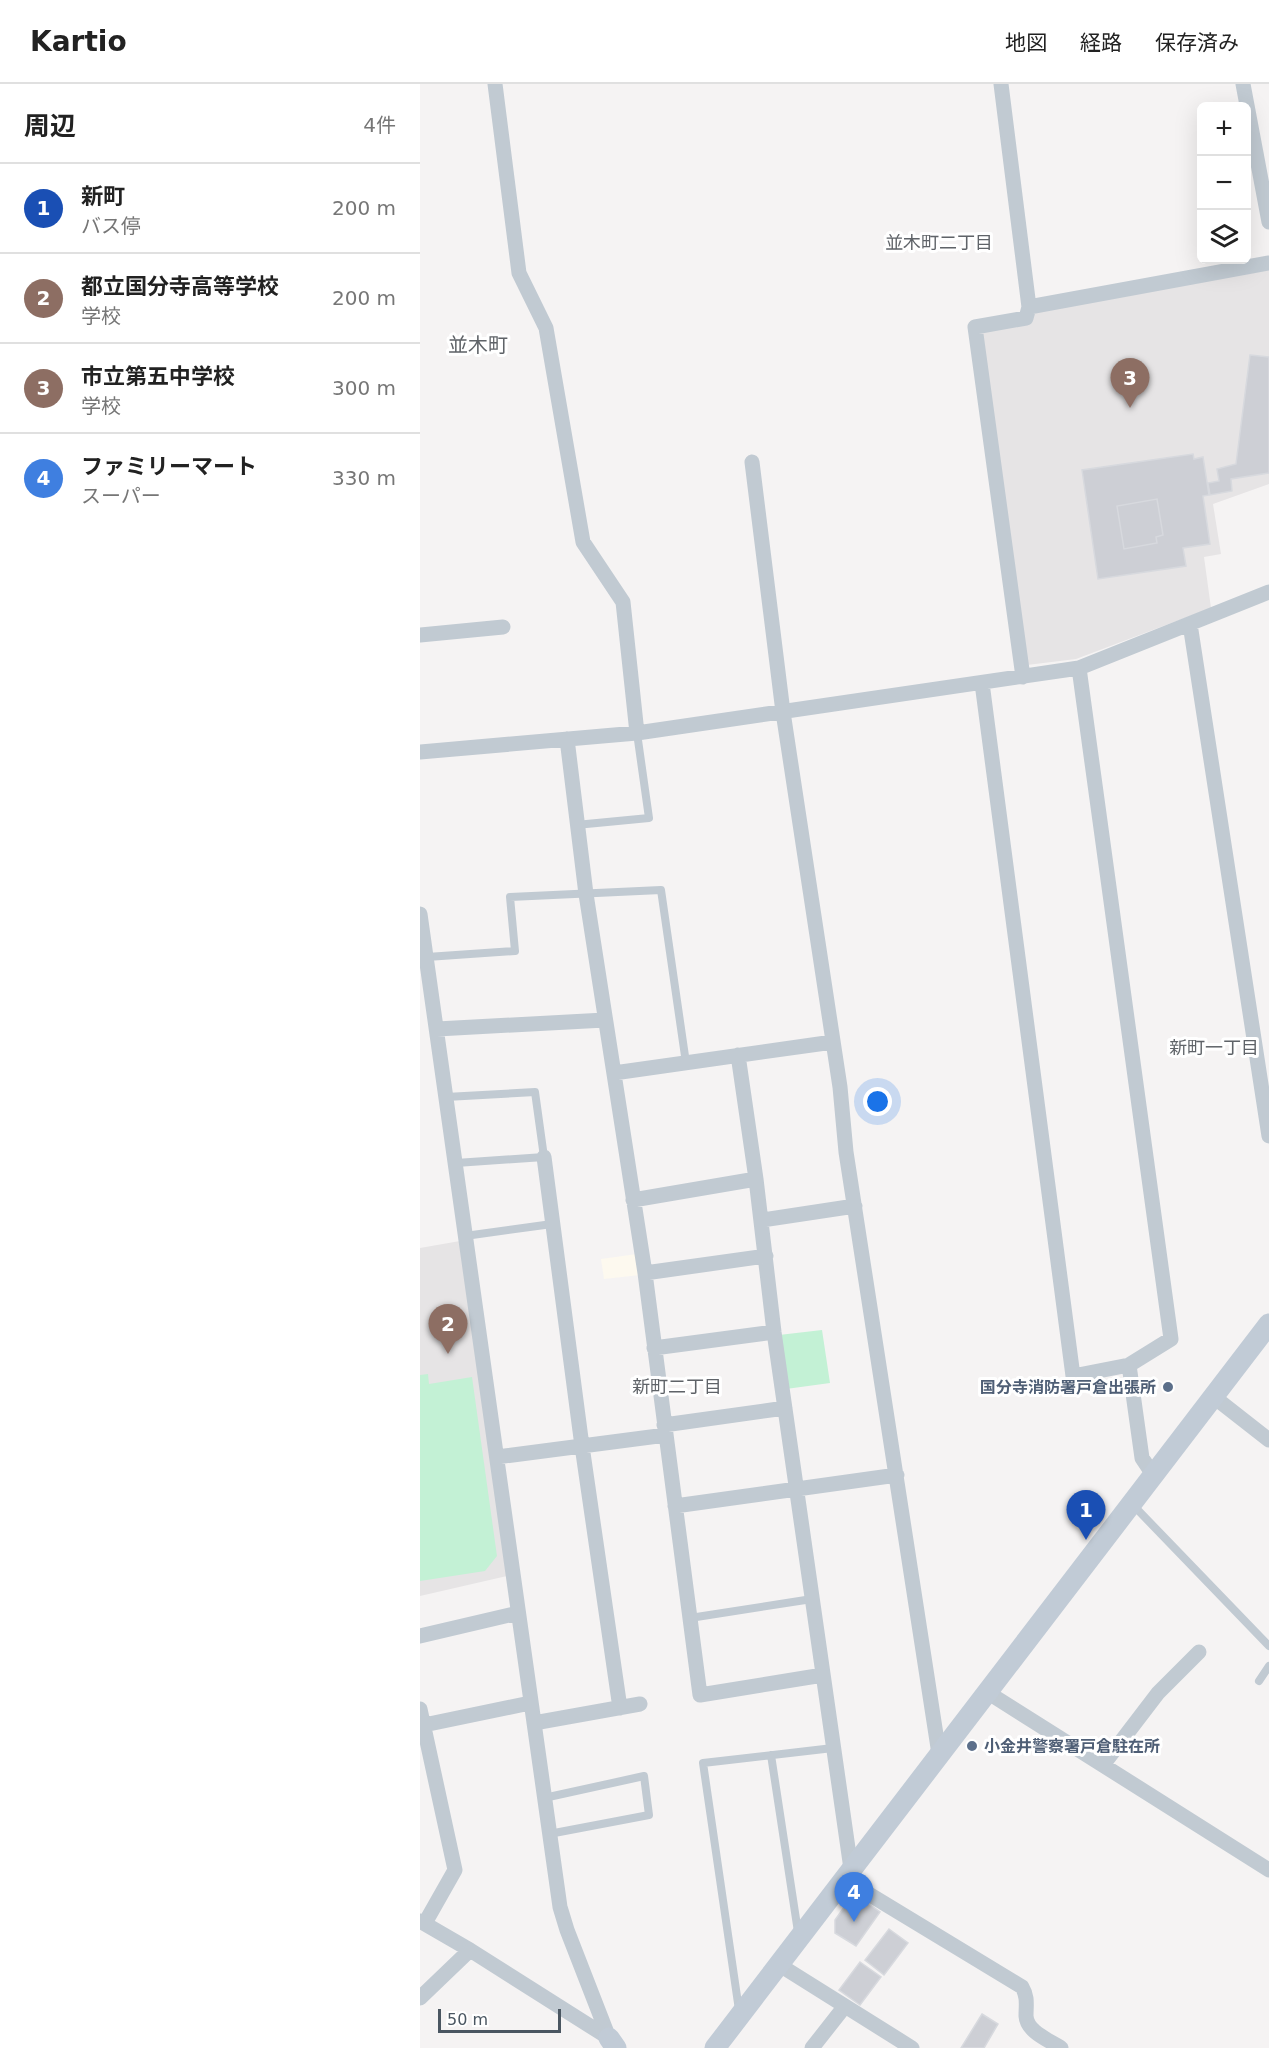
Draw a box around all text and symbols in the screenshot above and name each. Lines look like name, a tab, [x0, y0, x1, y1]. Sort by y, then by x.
text: Kartio	[30, 25, 127, 58]
text: 地図	[1005, 31, 1047, 55]
text: 経路	[1080, 31, 1122, 55]
text: 保存済み	[1155, 31, 1239, 55]
map controls	[1197, 102, 1251, 264]
button: +	[1197, 102, 1251, 156]
text: 周辺	[24, 111, 76, 141]
text: 4件	[363, 113, 396, 137]
button: −	[1197, 156, 1251, 210]
text: 新町	[81, 184, 125, 209]
text: 1	[37, 196, 50, 220]
text: 200 m	[332, 196, 396, 220]
button: layers	[1197, 210, 1251, 264]
text: バス停	[81, 214, 141, 238]
district label: 並木町二丁目	[885, 232, 993, 253]
text: 都立国分寺高等学校	[81, 274, 279, 299]
text: 2	[37, 286, 50, 310]
text: 200 m	[332, 286, 396, 310]
text: 学校	[81, 304, 121, 328]
district label: 並木町	[448, 333, 508, 357]
pin: 3	[1110, 358, 1150, 408]
text: 市立第五中学校	[81, 364, 235, 389]
text: 3	[37, 376, 50, 400]
text: 300 m	[332, 376, 396, 400]
text: 学校	[81, 394, 121, 418]
text: ファミリーマート	[81, 454, 257, 479]
text: 4	[37, 466, 50, 490]
text: 330 m	[332, 466, 396, 490]
text: スーパー	[81, 484, 161, 508]
district label: 新町一丁目	[1169, 1037, 1259, 1058]
your location	[863, 1087, 892, 1116]
pin: 2	[429, 1304, 468, 1354]
district label: 新町二丁目	[632, 1376, 722, 1397]
place label: 国分寺消防署戸倉出張所	[980, 1378, 1156, 1397]
marker: 国分寺消防署戸倉出張所	[1161, 1380, 1175, 1394]
pin: 1	[1066, 1490, 1106, 1540]
place label: 小金井警察署戸倉駐在所	[984, 1737, 1160, 1756]
marker: 小金井警察署戸倉駐在所	[965, 1739, 979, 1753]
pin: 4	[834, 1872, 874, 1922]
scale bar	[438, 2006, 561, 2034]
text: 50 m	[447, 2010, 488, 2029]

